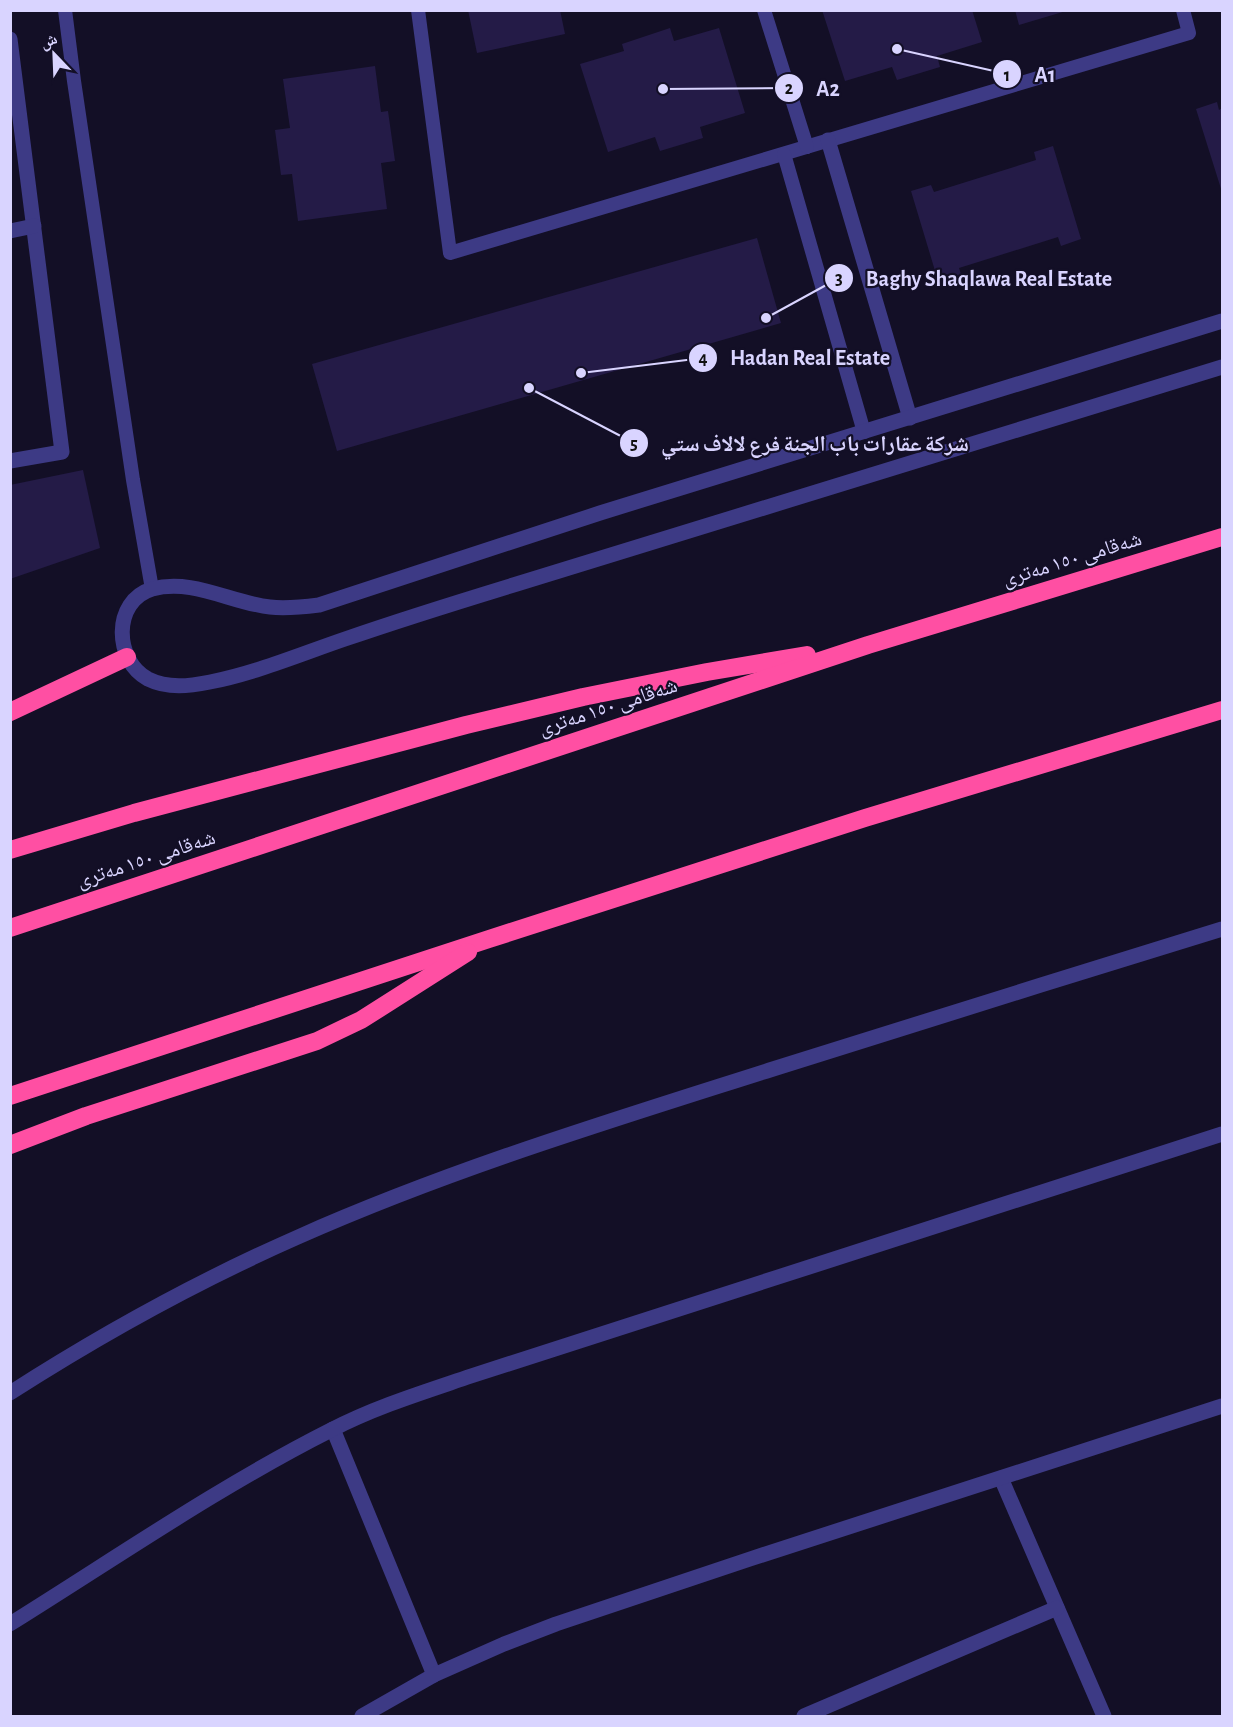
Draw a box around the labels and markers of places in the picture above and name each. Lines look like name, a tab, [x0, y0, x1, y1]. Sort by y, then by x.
callout: A1	[992, 54, 1067, 94]
callout: A2	[774, 68, 851, 108]
callout: Baghy Shaqlawa Real Estate	[824, 258, 1125, 298]
callout: Hadan Real Estate	[688, 338, 903, 378]
callout: شركة عقارات باب الجنة فرع لالاف ستي	[619, 423, 981, 463]

